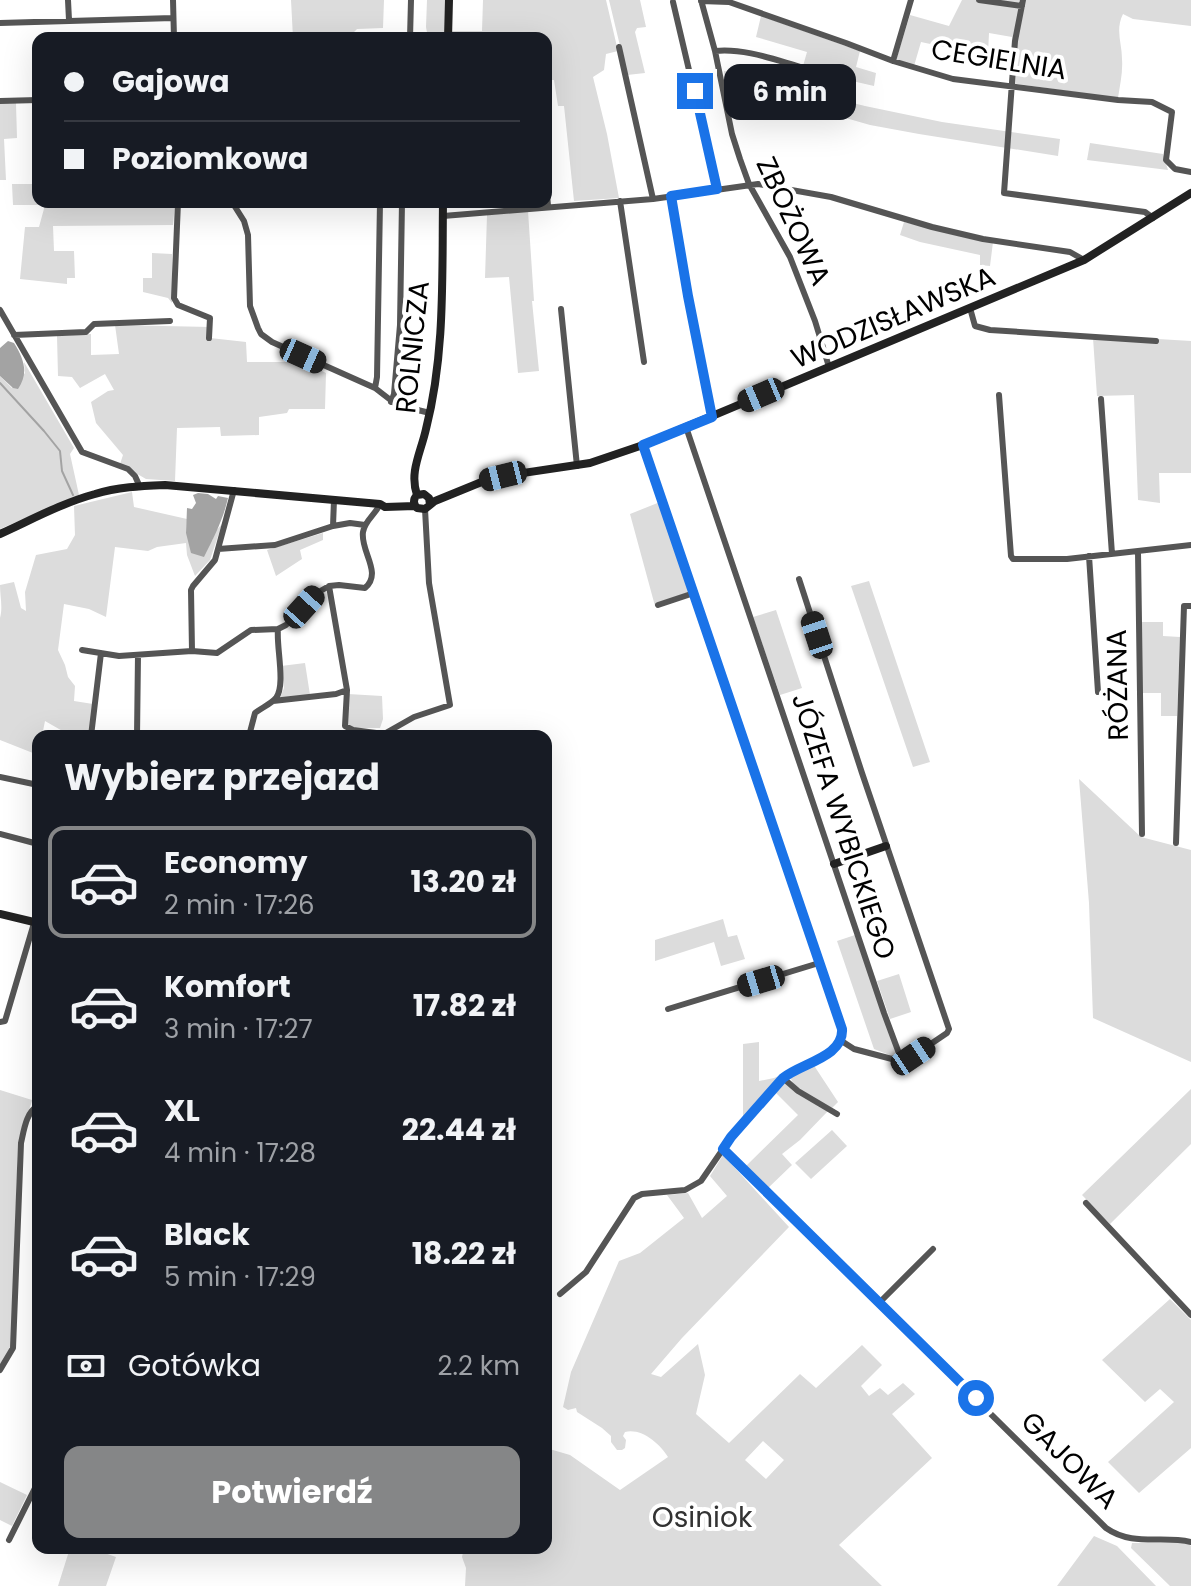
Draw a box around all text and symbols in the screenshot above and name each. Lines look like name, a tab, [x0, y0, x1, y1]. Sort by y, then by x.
street label: CEGIELNIA	[928, 30, 1069, 89]
text: Gajowa	[112, 60, 230, 103]
callout: 6 min	[723, 63, 855, 119]
route end	[677, 73, 713, 109]
text: 6 min	[753, 74, 827, 110]
text: Poziomkowa	[112, 137, 308, 180]
street label: ZBOŻOWA	[747, 151, 840, 292]
street label: WODZISŁAWSKA	[785, 257, 1001, 378]
street label: ROLNICZA	[386, 279, 439, 415]
car	[276, 335, 330, 377]
car	[734, 375, 788, 415]
car	[477, 459, 529, 493]
car	[279, 581, 329, 633]
car	[798, 608, 836, 662]
street label: RÓŻANA	[1097, 629, 1138, 741]
street label: JÓZEFA WYBICKIEGO	[782, 688, 905, 964]
text: Wybierz przejazd	[64, 752, 380, 803]
text: Economy	[164, 841, 308, 884]
icon: car	[68, 846, 140, 918]
text: 13.20 zł	[411, 860, 516, 903]
text: 2 min · 17:26	[164, 887, 315, 923]
car	[735, 963, 787, 999]
text: Komfort	[164, 965, 291, 1008]
icon: car	[68, 970, 140, 1042]
text: 17.82 zł	[413, 984, 516, 1027]
text: 3 min · 17:27	[164, 1011, 313, 1047]
car	[886, 1033, 940, 1079]
text: XL	[164, 1089, 200, 1132]
icon: car	[68, 1094, 140, 1166]
text: 22.44 zł	[402, 1108, 516, 1151]
text: 4 min · 17:28	[164, 1135, 316, 1171]
text: Black	[164, 1213, 250, 1256]
icon: car	[68, 1218, 140, 1290]
text: 18.22 zł	[412, 1232, 516, 1275]
text: 5 min · 17:29	[164, 1259, 316, 1295]
icon: cash	[64, 1344, 108, 1388]
text: Gotówka	[128, 1344, 261, 1387]
text: 2.2 km	[438, 1348, 520, 1384]
route start	[958, 1380, 994, 1416]
street label: GAJOWA	[1012, 1403, 1127, 1518]
button: Potwierdź	[64, 1446, 520, 1538]
park label: Osiniok	[652, 1498, 753, 1537]

